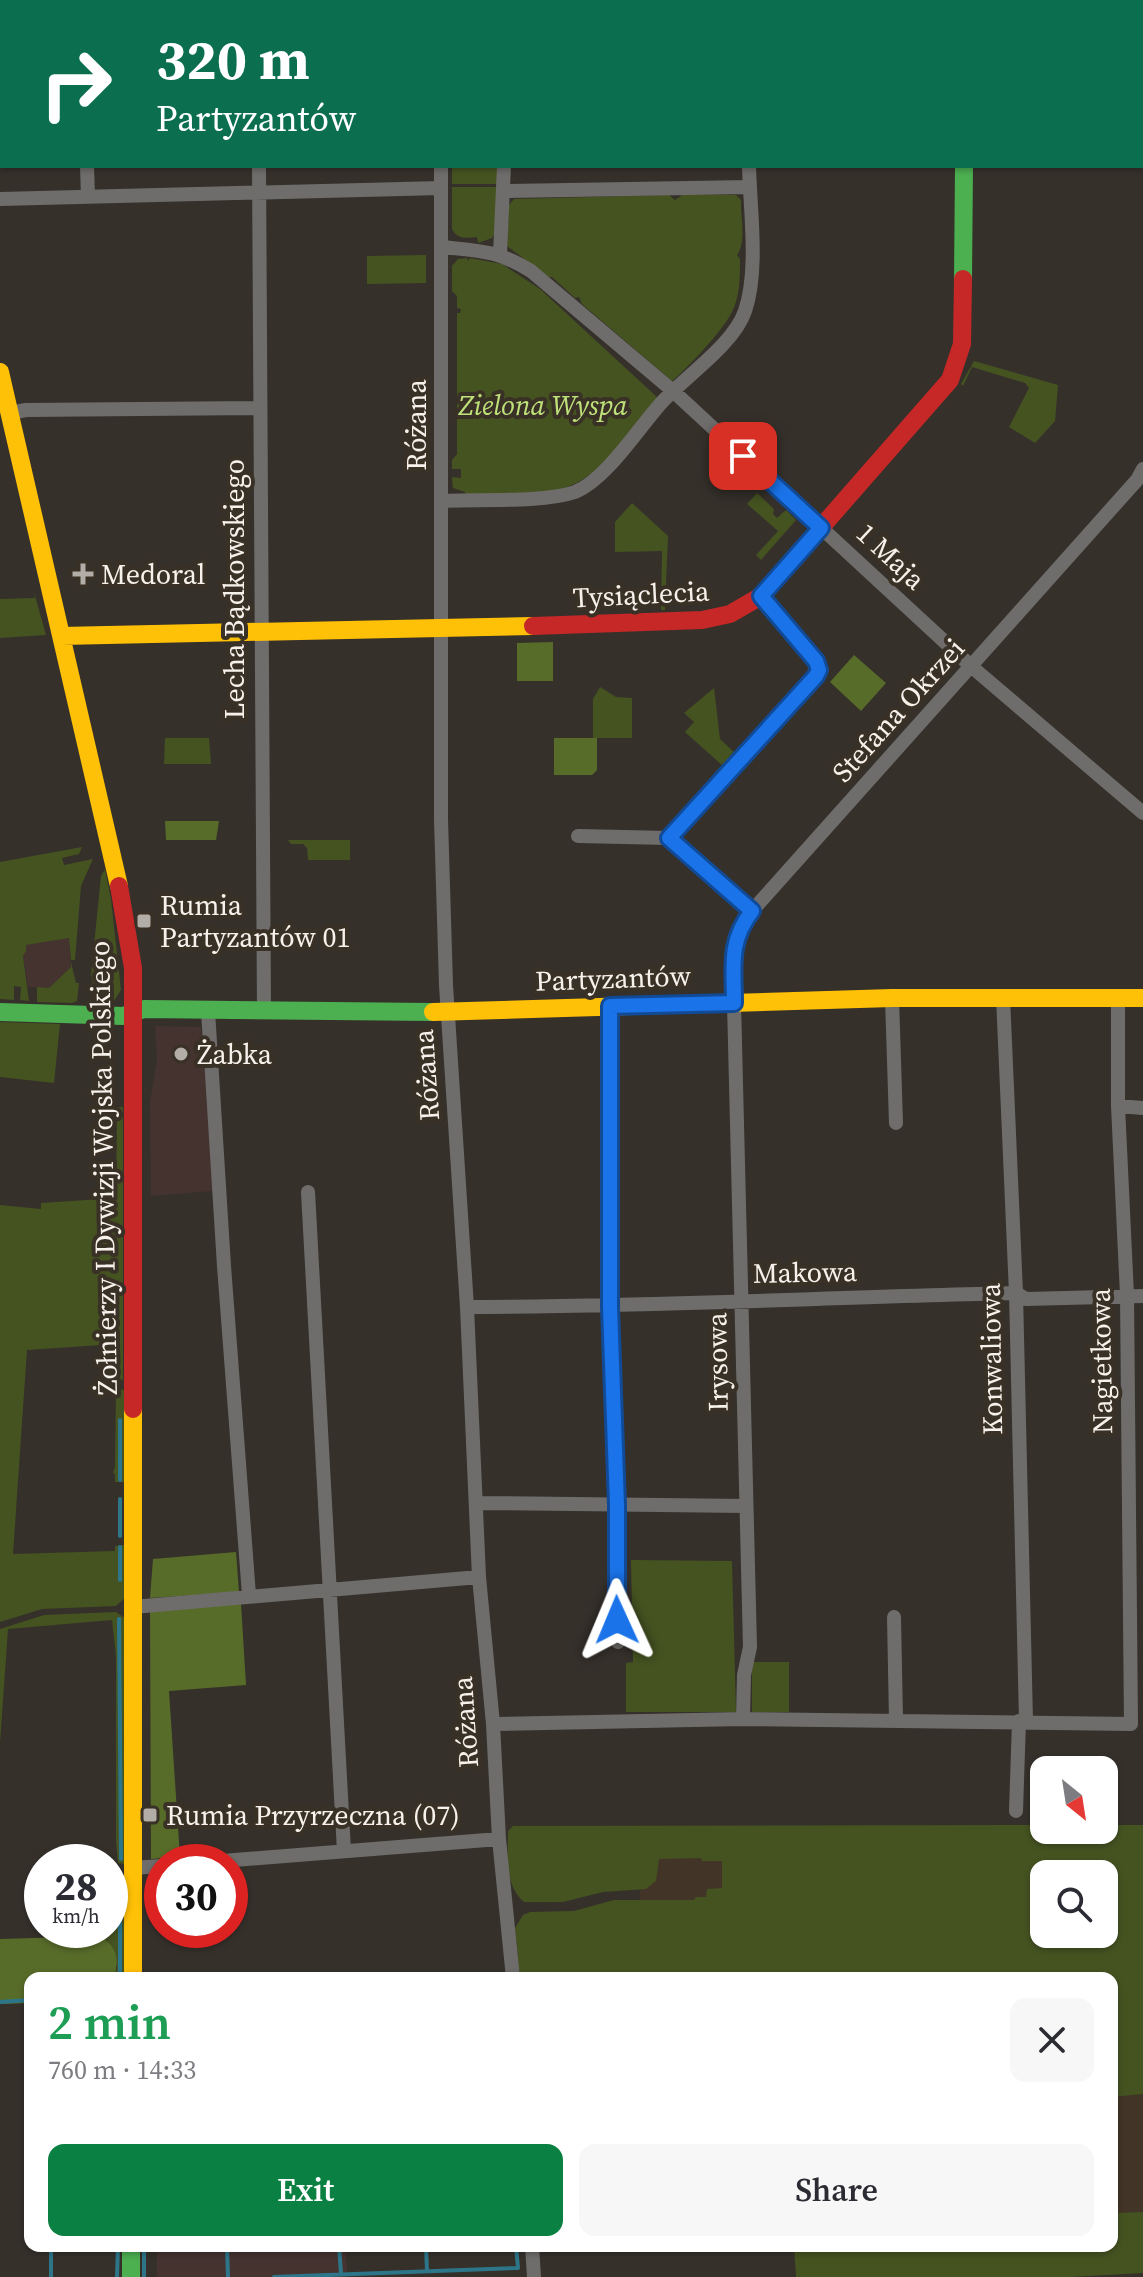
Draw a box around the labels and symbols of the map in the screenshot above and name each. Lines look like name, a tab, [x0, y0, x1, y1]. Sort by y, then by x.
street label: Różana	[397, 379, 435, 471]
park label: Zielona Wyspa	[457, 386, 628, 424]
pin	[709, 422, 777, 490]
street label: Lecha Bądkowskiego	[215, 459, 253, 719]
street label: 1 Maja	[848, 514, 934, 598]
place label: Medoral	[101, 555, 205, 593]
marker: Medoral	[72, 563, 94, 585]
street label: Tysiąclecia	[572, 571, 711, 617]
street label: Stefana Okrzei	[823, 630, 973, 790]
place label: Rumia Partyzantów 01	[160, 886, 351, 956]
marker: Rumia Partyzantów 01	[135, 912, 153, 930]
street label: Żołnierzy I Dywizji Wojska Polskiego	[80, 940, 126, 1396]
street label: Partyzantów	[534, 956, 692, 1000]
street label: Różana	[404, 1027, 448, 1122]
place label: Żabka	[197, 1035, 273, 1073]
marker: Żabka	[172, 1045, 190, 1063]
street label: Makowa	[753, 1252, 858, 1292]
street label: Konwaliowa	[971, 1282, 1011, 1435]
street label: Nagietkowa	[1081, 1287, 1121, 1434]
street label: Irysowa	[697, 1311, 737, 1412]
position arrow	[575, 1578, 659, 1662]
street label: Różana	[443, 1674, 487, 1769]
north arrow	[1030, 1756, 1118, 1844]
place label: Rumia Przyrzeczna (07)	[166, 1796, 460, 1834]
marker: Rumia Przyrzeczna (07)	[141, 1806, 159, 1824]
speed limit sign: 30	[144, 1844, 248, 1948]

